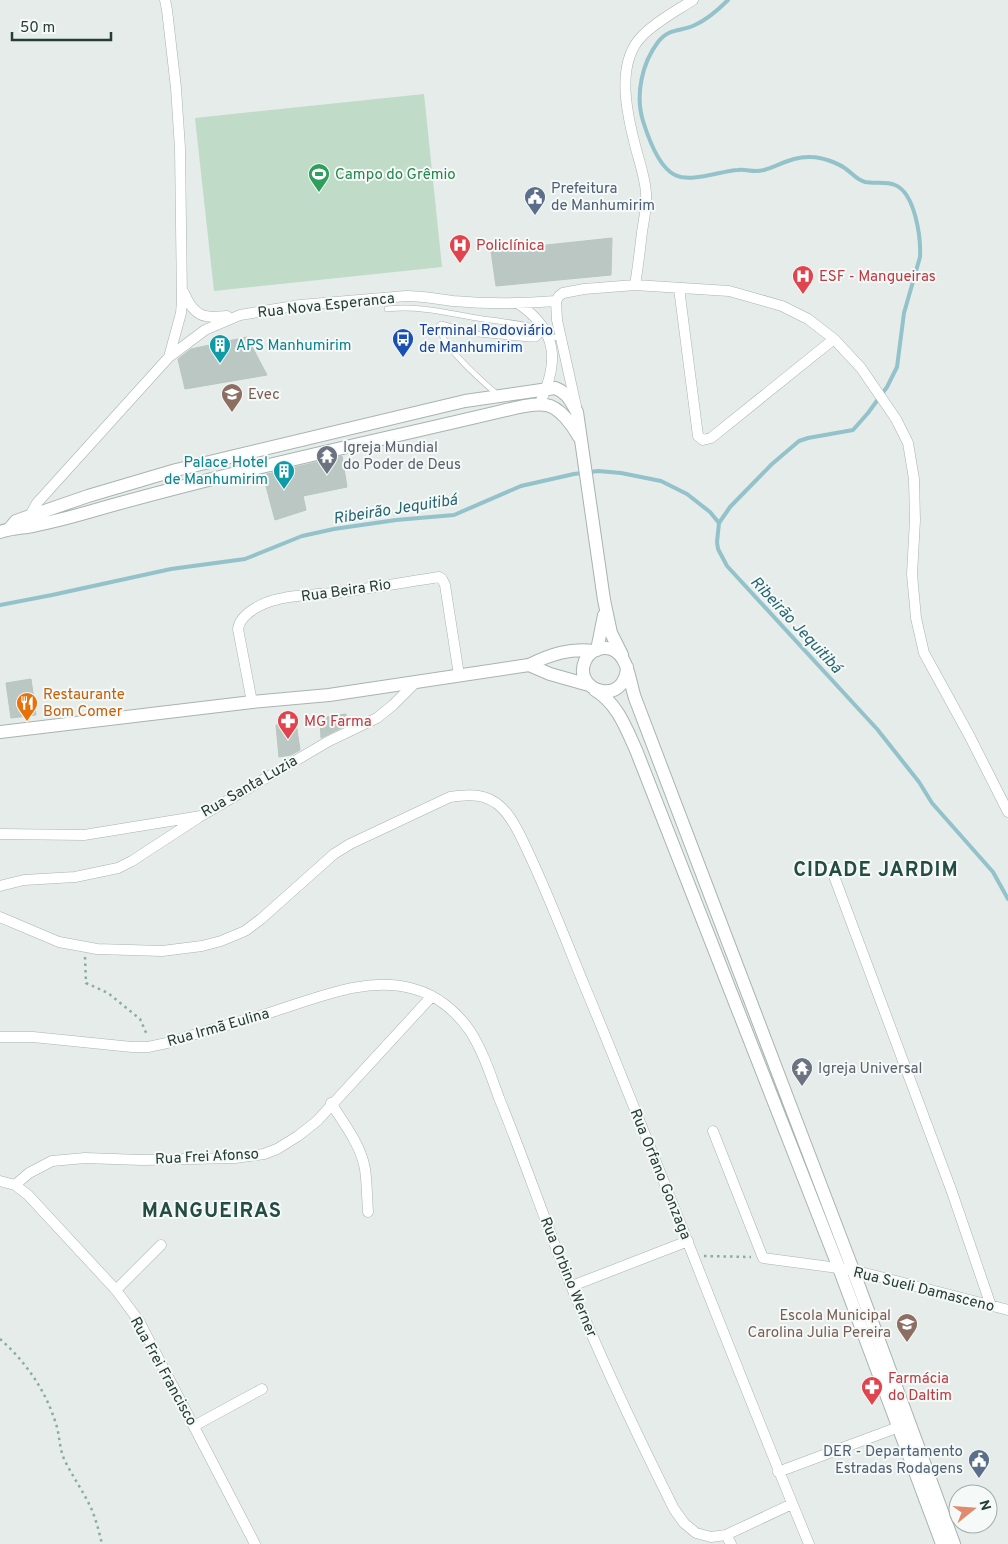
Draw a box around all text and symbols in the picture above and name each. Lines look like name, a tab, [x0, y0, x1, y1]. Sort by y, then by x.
scale bar	[12, 10, 111, 42]
text: 50 m	[20, 19, 55, 38]
sports icon: Campo do Grêmio	[307, 162, 331, 193]
place label: Campo do Grêmio	[335, 166, 456, 185]
place label: Prefeitura de Manhumirim	[551, 180, 655, 216]
public building icon: Prefeitura de Manhumirim	[523, 185, 547, 216]
hospital icon: Policlínica	[448, 233, 472, 264]
place label: Policlínica	[476, 237, 544, 256]
hospital icon: ESF - Mangueiras	[791, 264, 815, 295]
place label: ESF - Mangueiras	[819, 268, 936, 287]
street label: Rua Nova Esperanca	[257, 290, 396, 323]
place label: Terminal Rodoviário de Manhumirim	[419, 322, 553, 358]
bus stop icon: Terminal Rodoviário de Manhumirim	[391, 327, 415, 358]
building icon: APS Manhumirim	[208, 333, 232, 364]
place label: APS Manhumirim	[236, 337, 351, 356]
school or university icon: Evec	[220, 382, 244, 413]
place label: Evec	[248, 386, 280, 405]
place label: Igreja Mundial do Poder de Deus	[343, 439, 461, 475]
temple icon: Igreja Mundial do Poder de Deus	[315, 444, 339, 475]
place label: Palace Hotel de Manhumirim	[164, 454, 268, 490]
building icon: Palace Hotel de Manhumirim	[272, 459, 296, 490]
water label: Ribeirão Jequitibá	[332, 490, 461, 530]
water label: Ribeirão Jequitibá	[745, 573, 847, 679]
street label: Rua Beira Rio	[300, 576, 392, 607]
place label: Restaurante Bom Comer	[43, 686, 125, 722]
restaurant icon: Restaurante Bom Comer	[15, 691, 39, 722]
pharmacy icon: MG Farma	[276, 709, 300, 740]
place label: MG Farma	[304, 713, 372, 732]
street label: Rua Santa Luzia	[198, 752, 301, 823]
district label: CIDADE JARDIM	[793, 858, 959, 884]
street label: Rua Irmã Eulina	[165, 1005, 272, 1052]
temple icon: Igreja Universal	[790, 1056, 814, 1087]
place label: Igreja Universal	[818, 1060, 922, 1079]
street label: Rua Orfano Gonzaga	[625, 1106, 695, 1243]
street label: Rua Frei Afonso	[155, 1145, 259, 1170]
district label: MANGUEIRAS	[142, 1199, 282, 1225]
street label: Rua Orbino Werner	[535, 1215, 600, 1341]
street label: Rua Sueli Damasceno	[851, 1264, 996, 1317]
place label: Escola Municipal Carolina Julia Pereira	[747, 1307, 891, 1343]
school or university icon: Escola Municipal Carolina Julia Pereira	[895, 1312, 919, 1343]
street label: Rua Frei Francisco	[125, 1314, 200, 1430]
place label: Farmácia do Daltim	[888, 1370, 952, 1406]
pharmacy icon: Farmácia do Daltim	[860, 1375, 884, 1406]
place label: DER - Departamento Estradas Rodagens	[823, 1443, 963, 1479]
public building icon: DER - Departamento Estradas Rodagens	[967, 1448, 991, 1479]
north arrow	[948, 1484, 998, 1534]
text: N	[974, 1498, 994, 1513]

